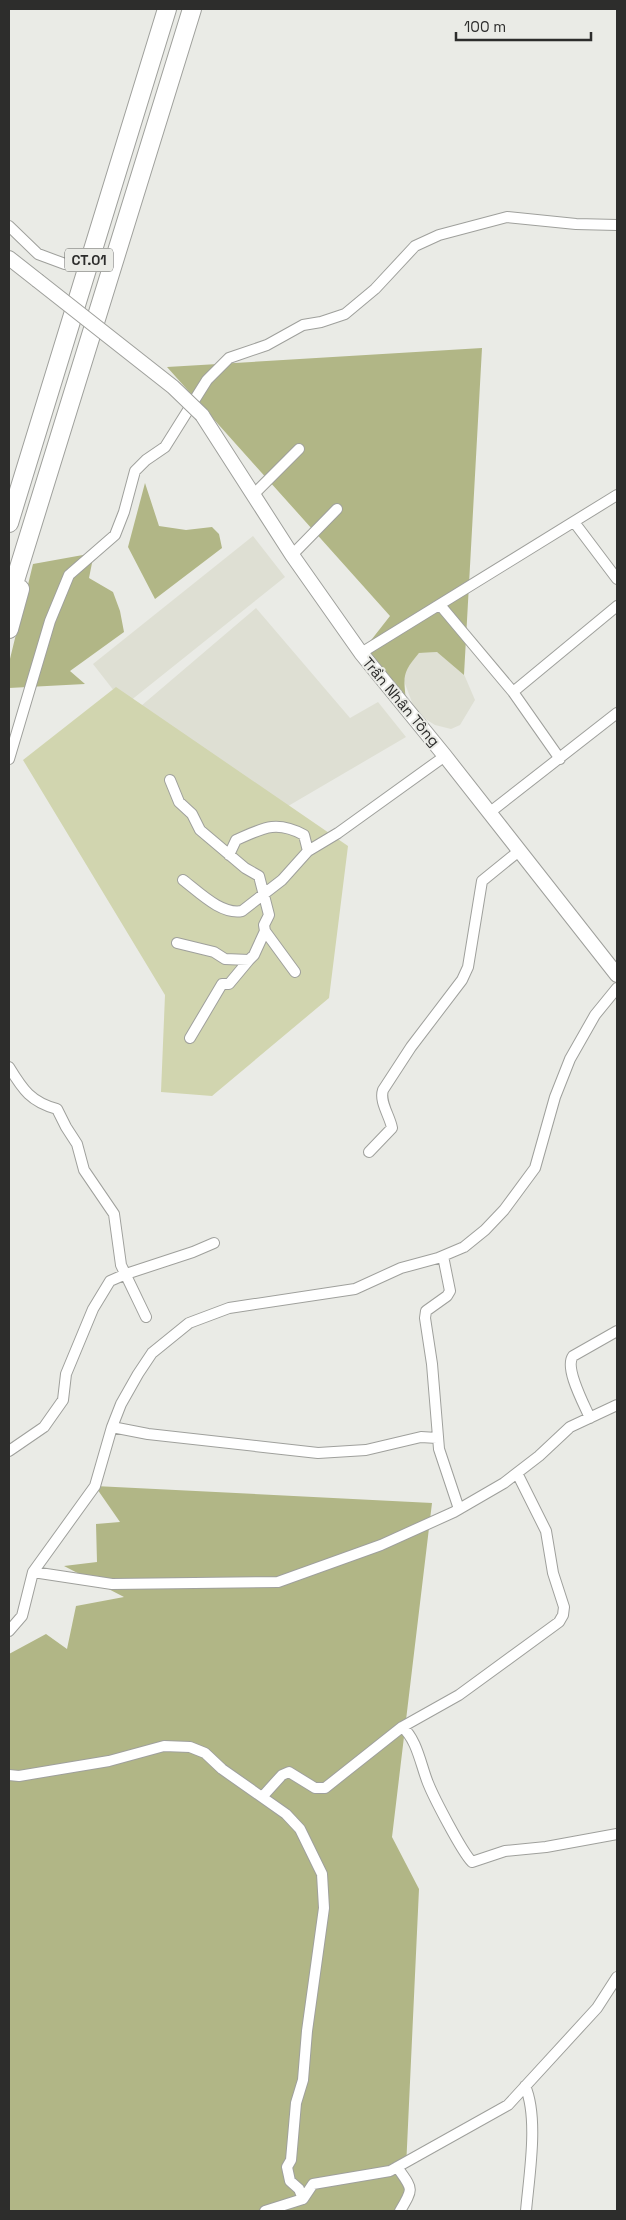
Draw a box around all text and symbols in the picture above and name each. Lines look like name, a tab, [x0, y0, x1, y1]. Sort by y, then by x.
scale bar	[456, 10, 591, 42]
text: 100 m	[464, 17, 506, 36]
road number: CT.01	[65, 248, 113, 272]
street label: Trần Nhân Tông	[359, 653, 444, 750]

